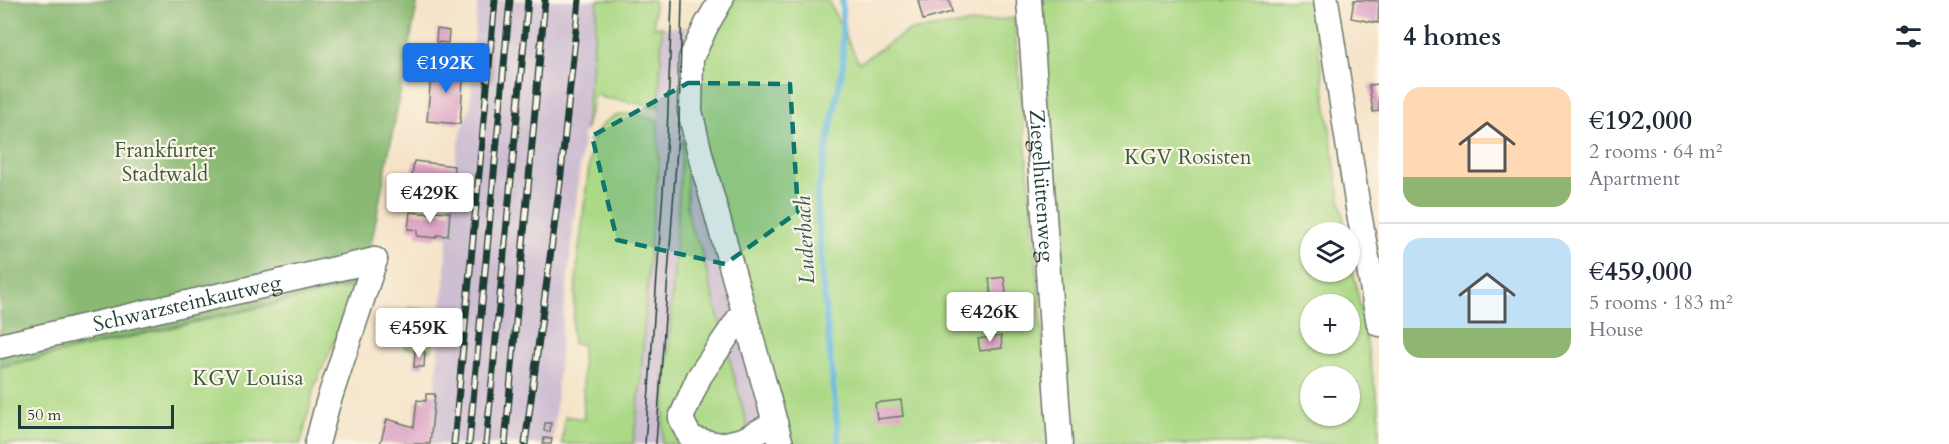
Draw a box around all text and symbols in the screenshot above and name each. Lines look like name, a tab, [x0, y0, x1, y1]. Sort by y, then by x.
text: 4 homes	[1403, 19, 1501, 54]
icon: filters	[1892, 20, 1925, 53]
pin: €192K	[404, 43, 488, 94]
text: €192K	[417, 49, 475, 76]
text: €192,000	[1589, 103, 1692, 138]
street label: Ziegelhüttenweg	[1022, 108, 1062, 263]
icon: home	[1451, 111, 1523, 183]
park label: Frankfurter Stadtwald	[114, 136, 216, 189]
text: 2 rooms · 64 m²	[1589, 138, 1722, 165]
park label: KGV Rosisten	[1124, 143, 1252, 172]
text: Apartment	[1589, 165, 1680, 192]
pin: €429K	[388, 173, 472, 224]
text: €429K	[401, 179, 459, 206]
water label: Luderbach	[788, 194, 822, 285]
map controls	[1300, 222, 1360, 426]
button: layers	[1300, 222, 1360, 282]
text: €459,000	[1589, 254, 1692, 289]
icon: home	[1451, 262, 1523, 334]
street label: Schwarzsteinkautweg	[90, 267, 284, 339]
text: 5 rooms · 183 m²	[1589, 289, 1733, 316]
pin: €426K	[948, 292, 1032, 343]
button: +	[1300, 294, 1360, 354]
text: €426K	[961, 298, 1019, 325]
pin: €459K	[377, 308, 461, 359]
text: €459K	[390, 314, 448, 341]
text: House	[1589, 316, 1643, 343]
park label: KGV Louisa	[193, 364, 303, 393]
button: −	[1300, 366, 1360, 426]
scale bar	[18, 402, 174, 430]
text: 50 m	[27, 404, 61, 426]

